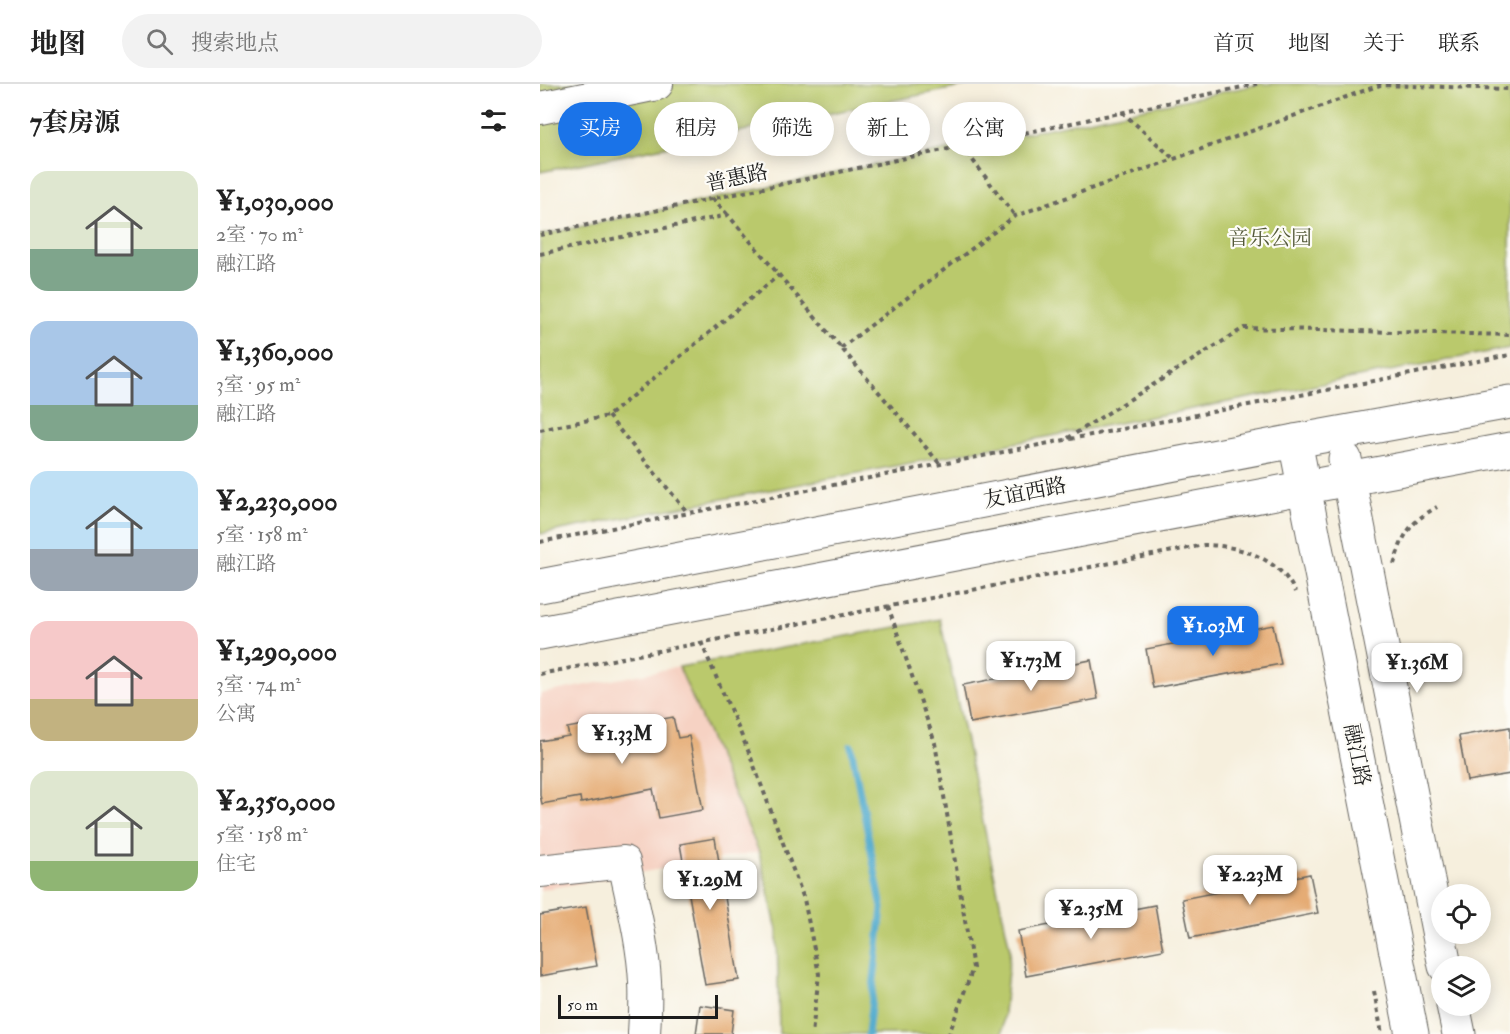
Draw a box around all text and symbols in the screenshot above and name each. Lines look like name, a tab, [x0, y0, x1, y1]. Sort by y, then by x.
search box	[122, 14, 542, 68]
icon: search	[143, 25, 176, 58]
text: 地图	[30, 27, 86, 62]
text: 搜索地点	[191, 29, 279, 57]
text: 首页	[1213, 30, 1255, 57]
text: 地图	[1288, 30, 1330, 57]
text: 关于	[1363, 30, 1405, 57]
text: 联系	[1438, 30, 1480, 57]
chip: 买房	[558, 102, 642, 156]
chip: 租房	[654, 102, 738, 156]
chip: 筛选	[750, 102, 834, 156]
chip: 新上	[846, 102, 930, 156]
chip: 公寓	[942, 102, 1026, 156]
icon: filters	[477, 104, 510, 137]
text: 7套房源	[30, 107, 120, 139]
street label: 普惠路	[703, 158, 771, 198]
text: ¥1,030,000	[216, 186, 334, 218]
icon: home	[78, 195, 150, 267]
text: 2室 · 70 m²	[216, 222, 303, 247]
park label: 音乐公园	[1228, 225, 1312, 252]
text: 融江路	[216, 251, 276, 276]
text: ¥1,360,000	[216, 336, 334, 368]
icon: home	[78, 345, 150, 417]
text: 3室 · 95 m²	[216, 372, 300, 397]
text: 融江路	[216, 401, 276, 426]
street label: 友谊西路	[981, 472, 1069, 514]
text: ¥2,230,000	[216, 486, 338, 518]
icon: home	[78, 495, 150, 567]
text: 5室 · 158 m²	[216, 522, 308, 547]
text: 融江路	[216, 551, 276, 576]
pin: ¥1.03M	[1164, 606, 1262, 657]
text: ¥1.03M	[1181, 613, 1245, 638]
text: ¥1,290,000	[216, 636, 337, 668]
pin: ¥1.73M	[982, 641, 1080, 692]
pin: ¥1.36M	[1368, 643, 1466, 694]
icon: home	[78, 645, 150, 717]
text: ¥1.73M	[1000, 648, 1062, 673]
text: ¥1.36M	[1385, 650, 1449, 675]
text: 3室 · 74 m²	[216, 672, 301, 697]
text: 公寓	[216, 701, 256, 726]
pin: ¥1.33M	[573, 714, 671, 765]
text: ¥1.33M	[592, 721, 652, 746]
street label: 融江路	[1338, 722, 1376, 788]
text: ¥2,350,000	[216, 786, 336, 818]
icon: home	[78, 795, 150, 867]
text: 5室 · 158 m²	[216, 822, 308, 847]
text: 住宅	[216, 851, 256, 876]
pin: ¥2.23M	[1201, 855, 1299, 906]
pin: ¥1.29M	[661, 860, 759, 911]
text: ¥2.23M	[1217, 862, 1283, 887]
text: ¥1.29M	[677, 867, 743, 892]
map controls	[1431, 884, 1491, 1016]
button: locate	[1431, 884, 1491, 944]
pin: ¥2.35M	[1042, 889, 1140, 940]
text: ¥2.35M	[1059, 896, 1123, 921]
button: layers	[1431, 956, 1491, 1016]
scale bar	[558, 992, 718, 1020]
text: 50 m	[567, 995, 598, 1015]

